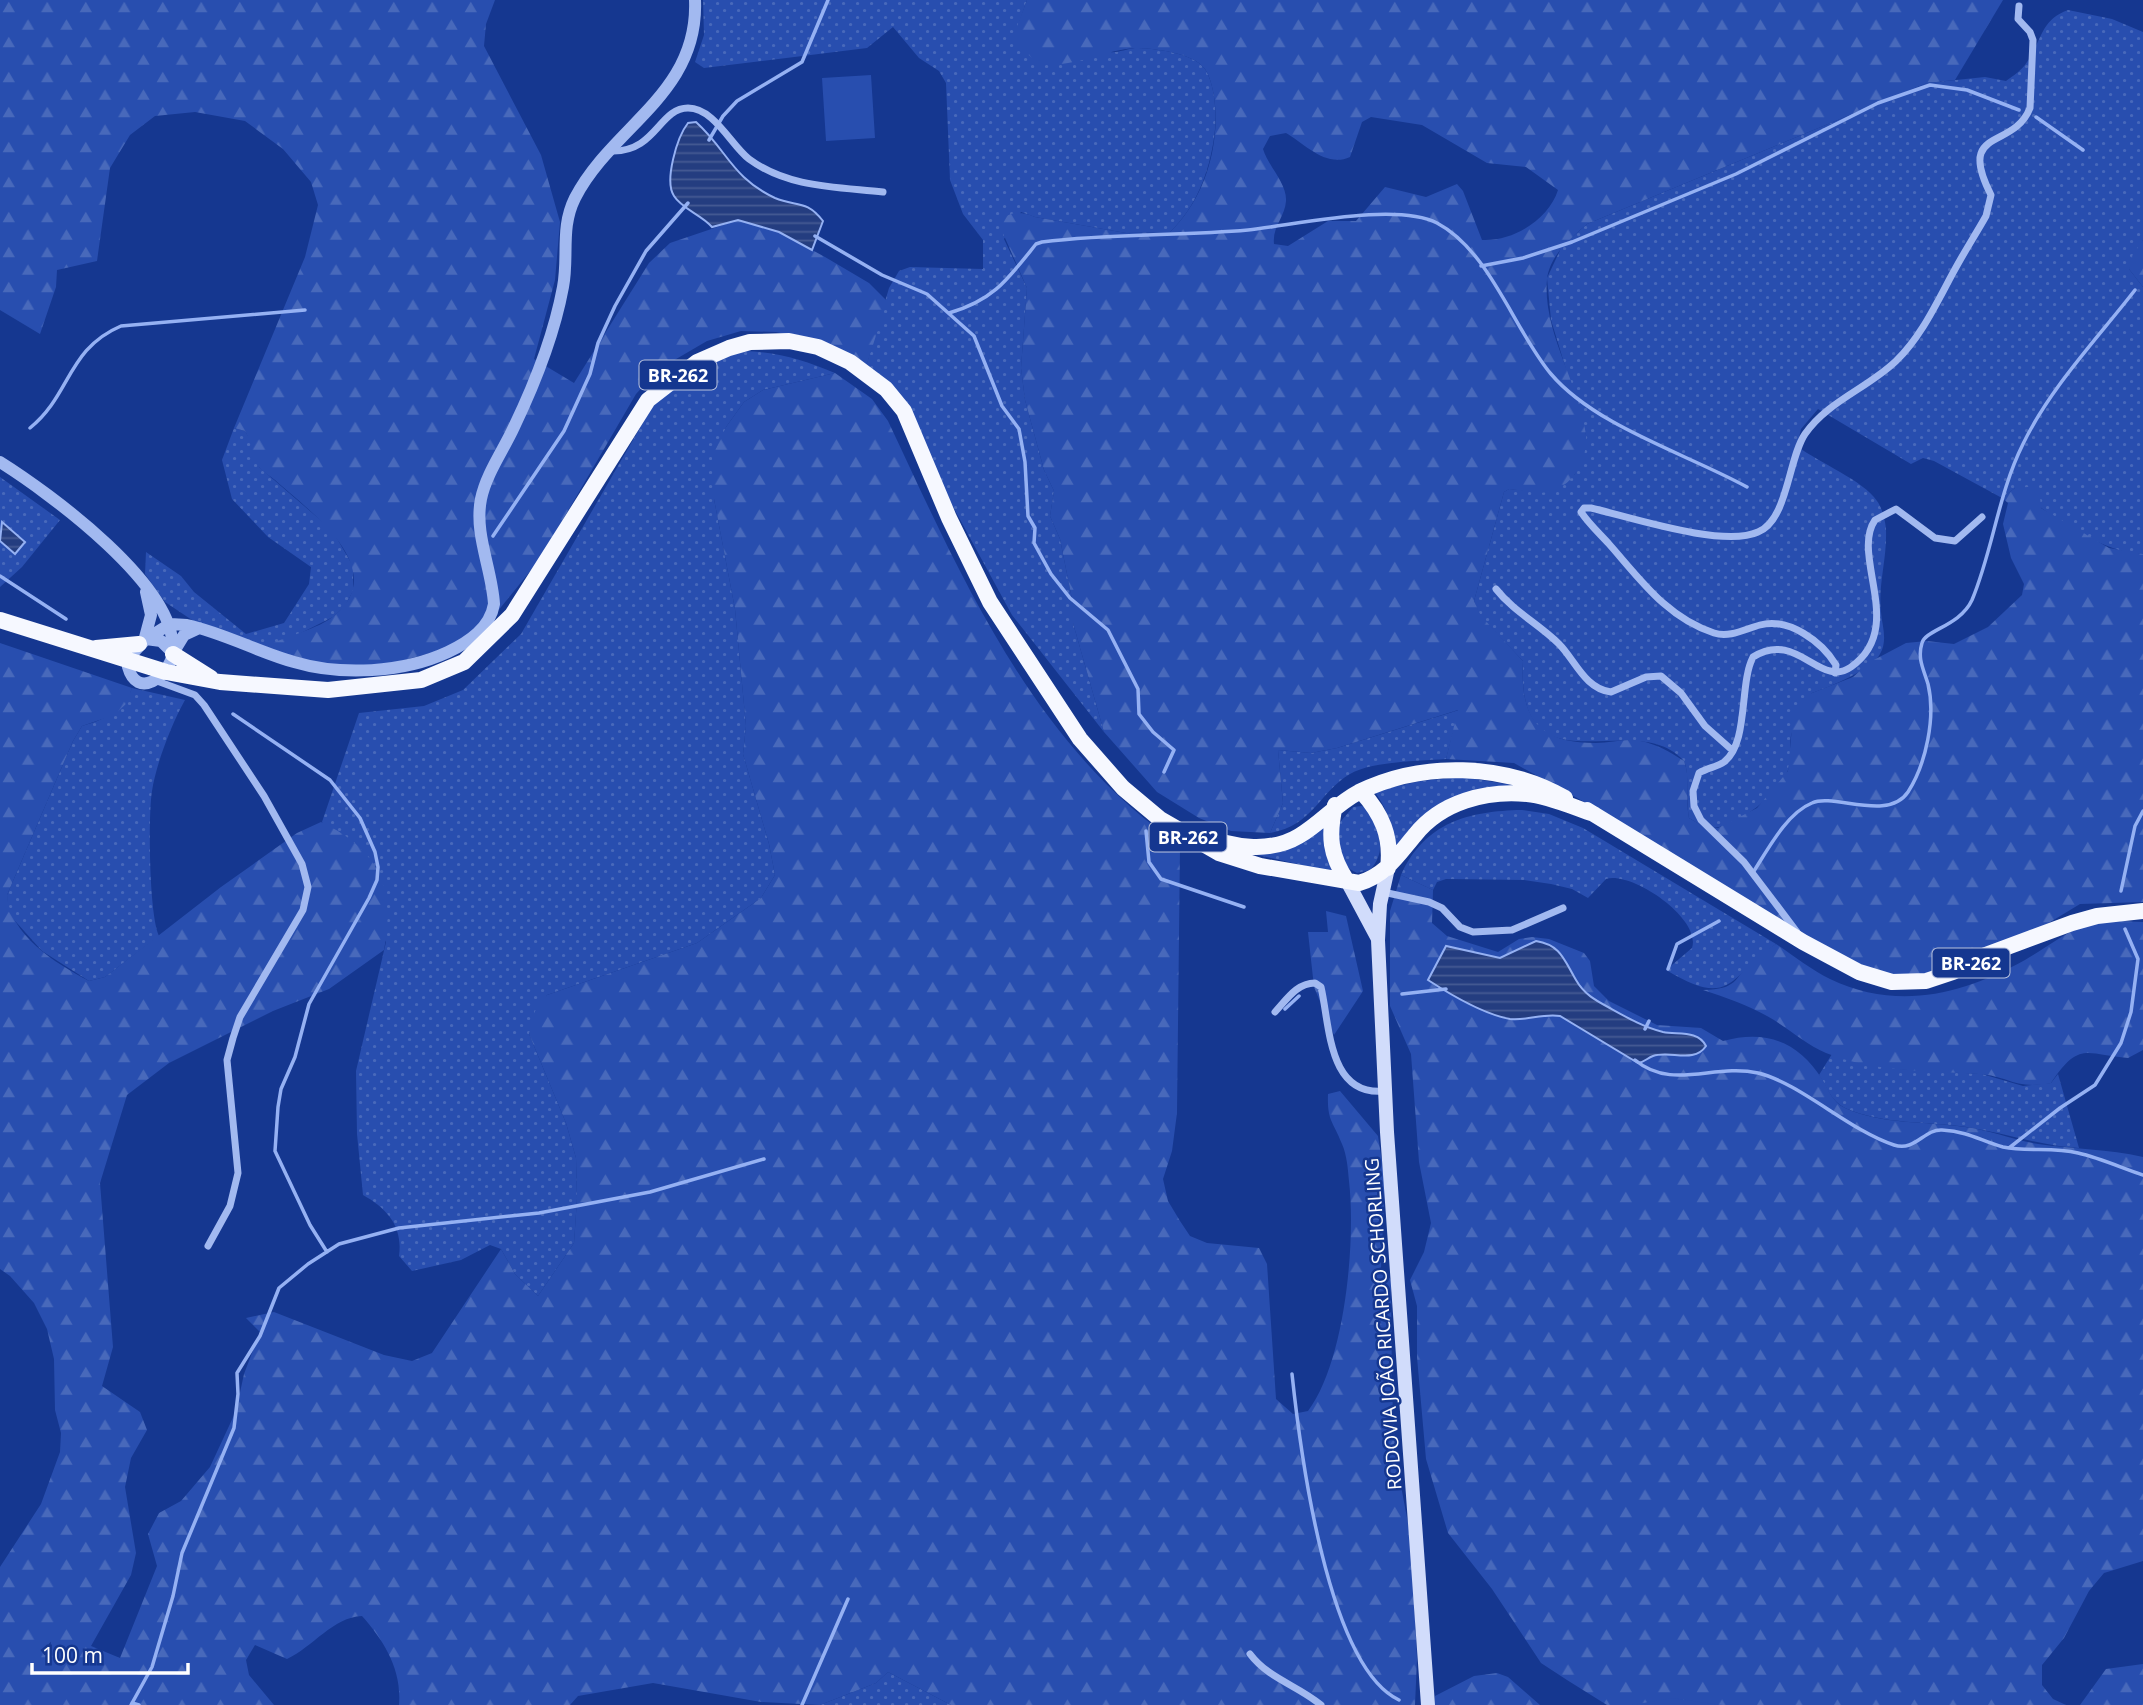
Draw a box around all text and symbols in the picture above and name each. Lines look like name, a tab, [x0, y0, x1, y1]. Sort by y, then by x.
road number: BR-262	[640, 360, 716, 390]
road number: BR-262	[1150, 822, 1226, 852]
road number: BR-262	[1932, 948, 2010, 978]
street label: RODOVIA JOÃO RICARDO SCHORLING	[1358, 1157, 1408, 1491]
scale bar	[32, 1632, 187, 1676]
text: 100 m	[42, 1641, 103, 1669]

